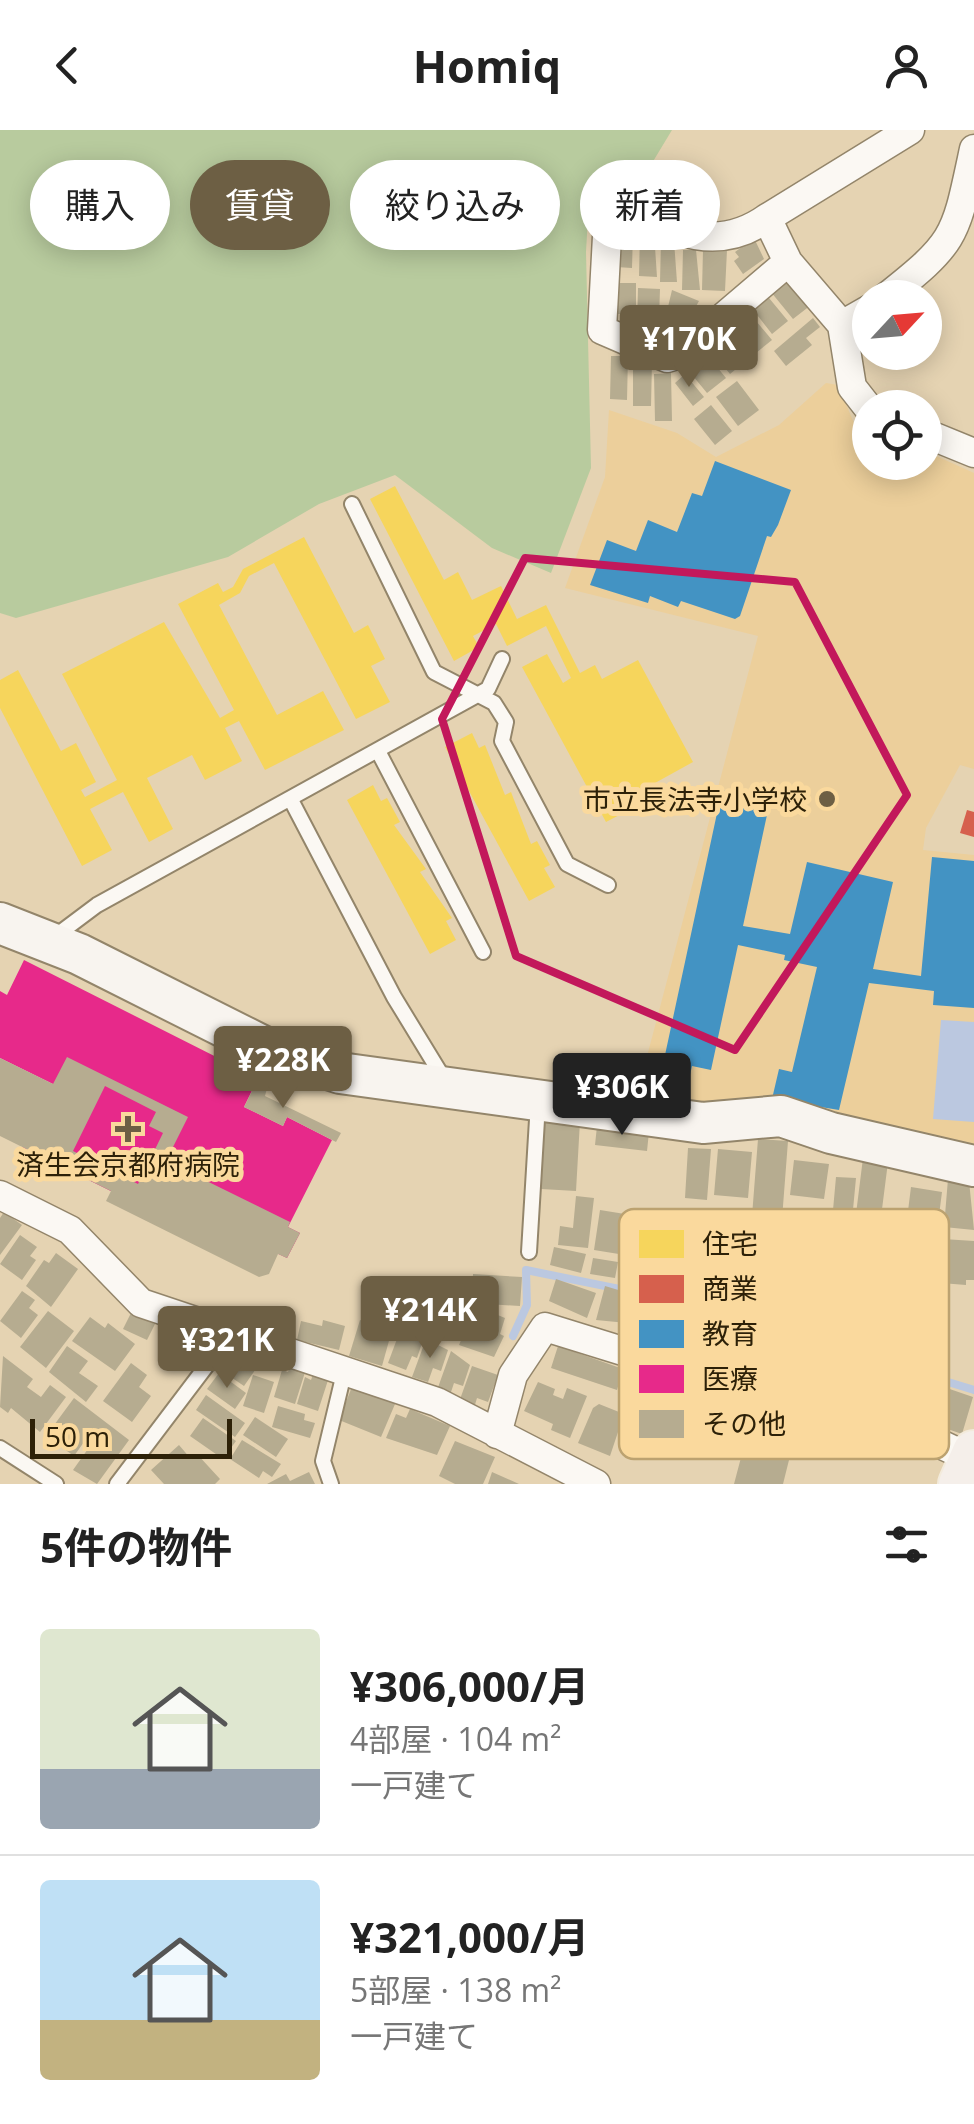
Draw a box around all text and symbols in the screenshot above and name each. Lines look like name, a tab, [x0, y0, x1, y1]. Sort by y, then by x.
text: Homiq	[413, 35, 561, 96]
icon: back	[40, 38, 95, 93]
icon: person	[879, 38, 934, 93]
chip: 購入	[30, 160, 170, 250]
chip: 賃貸	[190, 160, 330, 250]
chip: 絞り込み	[350, 160, 560, 250]
chip: 新着	[580, 160, 720, 250]
north arrow	[852, 280, 942, 370]
map controls	[852, 280, 942, 480]
pin: ¥170K	[619, 305, 759, 390]
text: ¥170K	[642, 316, 736, 359]
button: locate	[852, 390, 942, 480]
place label: 市立長法寺小学校	[583, 780, 807, 818]
marker: 市立長法寺小学校	[816, 788, 838, 810]
pin: ¥228K	[213, 1026, 353, 1111]
text: ¥228K	[236, 1037, 330, 1080]
pin: ¥306K	[552, 1053, 692, 1138]
text: ¥306K	[575, 1064, 669, 1107]
marker: 済生会京都府病院	[115, 1116, 141, 1142]
place label: 済生会京都府病院	[16, 1145, 240, 1183]
legend	[619, 1209, 949, 1459]
text: 住宅	[702, 1224, 758, 1262]
text: 商業	[702, 1269, 758, 1307]
pin: ¥214K	[360, 1276, 500, 1361]
text: ¥214K	[383, 1287, 477, 1330]
pin: ¥321K	[157, 1306, 297, 1391]
text: 教育	[702, 1314, 758, 1352]
text: ¥321K	[180, 1317, 274, 1360]
text: 医療	[702, 1359, 758, 1397]
text: その他	[702, 1404, 786, 1442]
scale bar	[30, 1414, 232, 1458]
text: 50 m	[45, 1417, 110, 1455]
icon: filters	[879, 1517, 934, 1572]
text: 5件の物件	[40, 1518, 232, 1575]
text: ¥306,000/月	[350, 1657, 589, 1714]
icon: home	[120, 1669, 240, 1789]
text: 4部屋 · 104 m²	[350, 1717, 561, 1760]
text: 一戸建て	[350, 1763, 478, 1806]
text: ¥321,000/月	[350, 1908, 589, 1965]
icon: home	[120, 1920, 240, 2040]
text: 5部屋 · 138 m²	[350, 1968, 561, 2011]
text: 一戸建て	[350, 2014, 478, 2057]

